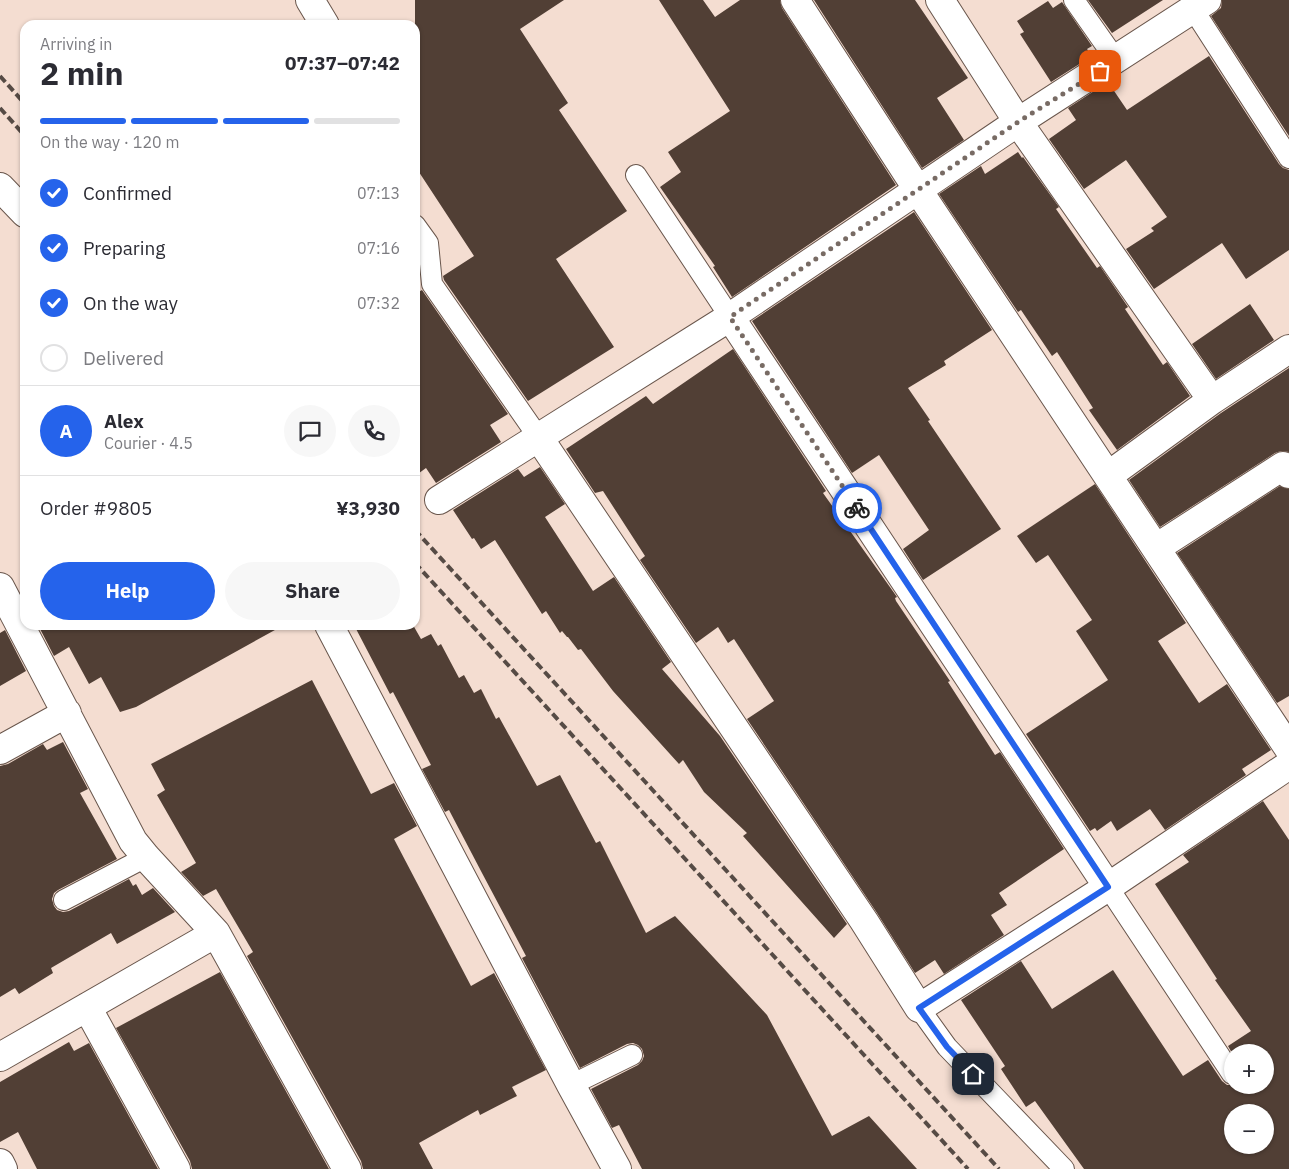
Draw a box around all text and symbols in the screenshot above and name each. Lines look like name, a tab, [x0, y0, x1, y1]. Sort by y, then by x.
text: Arriving in	[40, 34, 112, 54]
pin	[1079, 50, 1121, 92]
text: 07:37–07:42	[285, 51, 400, 75]
text: 2 min	[40, 52, 124, 94]
icon: bag	[1086, 57, 1114, 85]
text: On the way · 120 m	[40, 132, 179, 152]
icon: check	[40, 179, 68, 207]
text: Confirmed	[83, 181, 172, 205]
text: 07:13	[357, 183, 400, 203]
icon: check	[40, 234, 68, 262]
text: Preparing	[83, 236, 165, 260]
text: 07:16	[357, 238, 400, 258]
icon: check	[40, 289, 68, 317]
text: On the way	[83, 291, 178, 315]
text: 07:32	[357, 293, 400, 313]
text: Delivered	[83, 346, 164, 370]
button: chat	[284, 405, 336, 457]
button: phone	[348, 405, 400, 457]
text: Alex	[104, 409, 144, 433]
text: A	[59, 419, 73, 443]
text: Courier · 4.5	[104, 433, 193, 453]
courier	[832, 483, 882, 533]
icon: bike	[843, 494, 871, 522]
text: Order #9805	[40, 496, 152, 520]
text: ¥3,930	[336, 496, 400, 520]
button: Help	[40, 562, 215, 620]
button: Share	[225, 562, 400, 620]
map controls	[1224, 1044, 1274, 1154]
button: +	[1224, 1044, 1274, 1094]
pin	[952, 1053, 994, 1095]
icon: home	[959, 1060, 987, 1088]
button: −	[1224, 1104, 1274, 1154]

